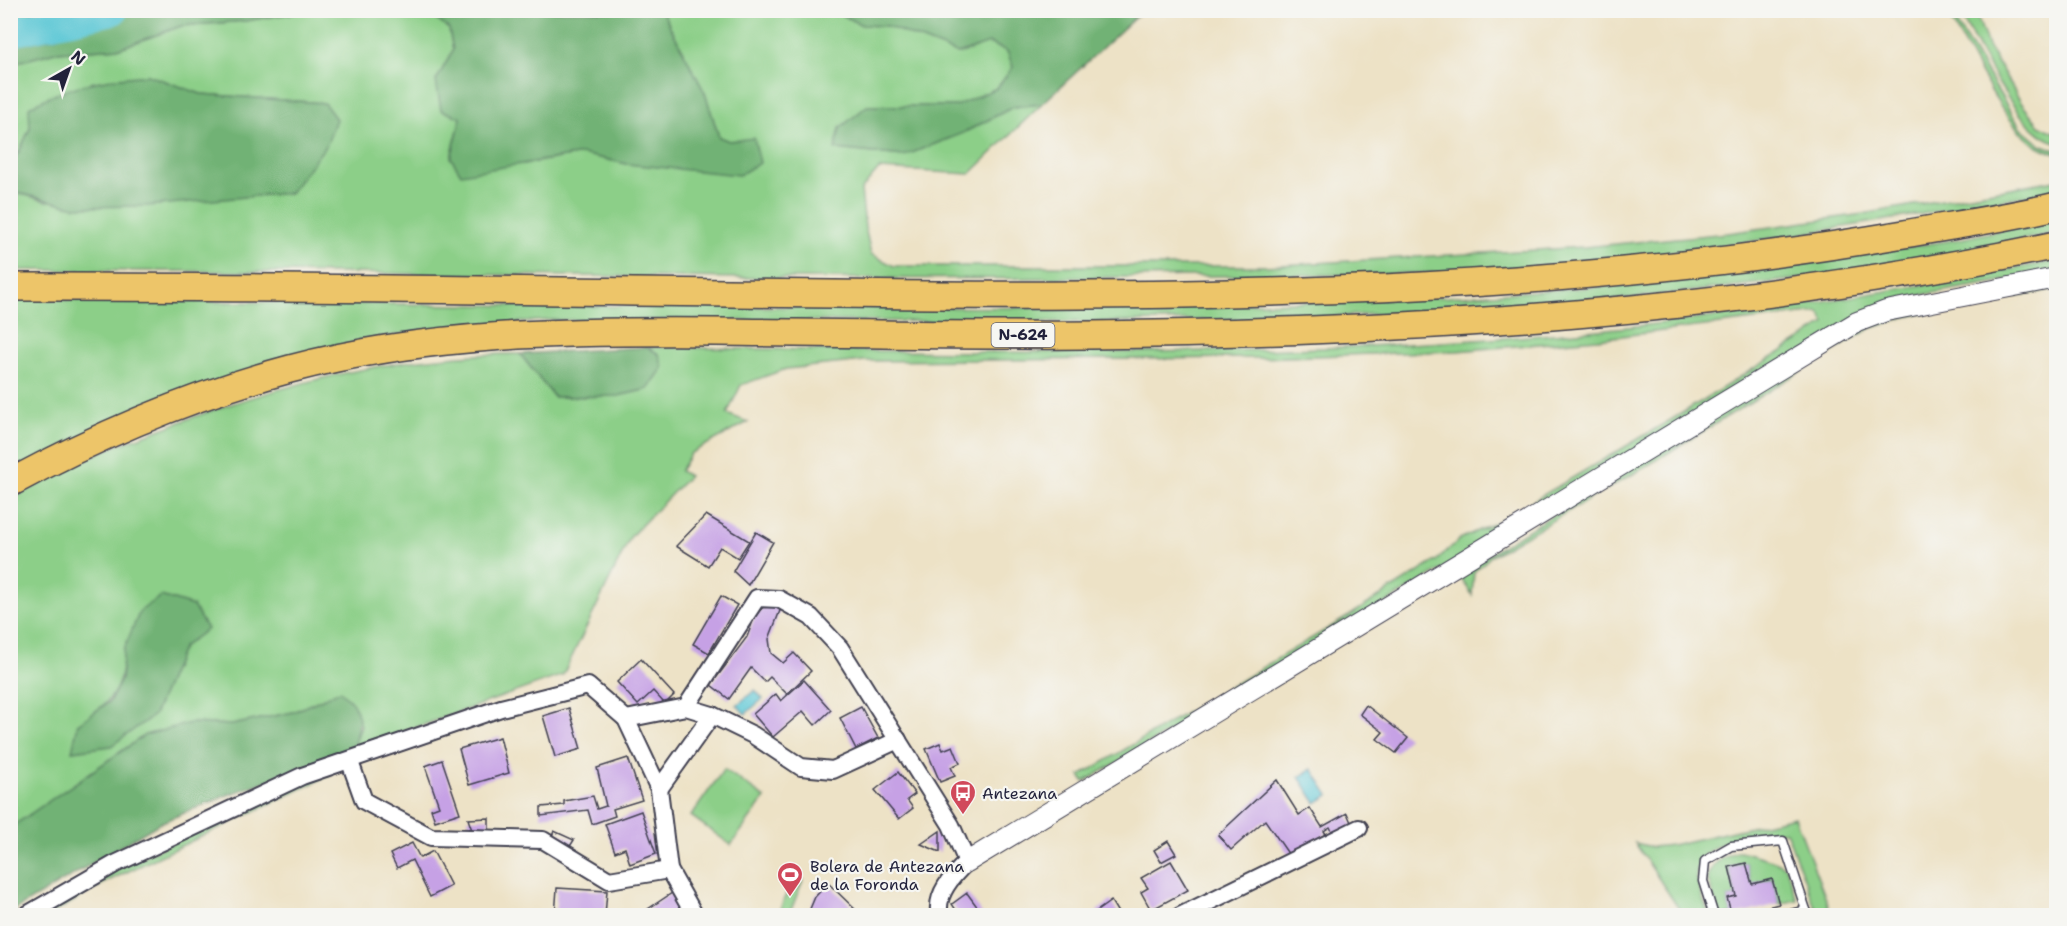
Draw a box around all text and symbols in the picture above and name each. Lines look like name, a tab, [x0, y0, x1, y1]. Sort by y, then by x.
north arrow	[39, 39, 99, 99]
text: N	[67, 46, 90, 70]
road number: N-624	[992, 323, 1054, 347]
bus stop icon: Antezana	[948, 778, 978, 816]
place label: Antezana	[982, 783, 1057, 804]
place label: Bolera de Antezana de la Foronda	[810, 856, 964, 895]
sports icon: Bolera de Antezana de la Foronda	[775, 860, 805, 898]

